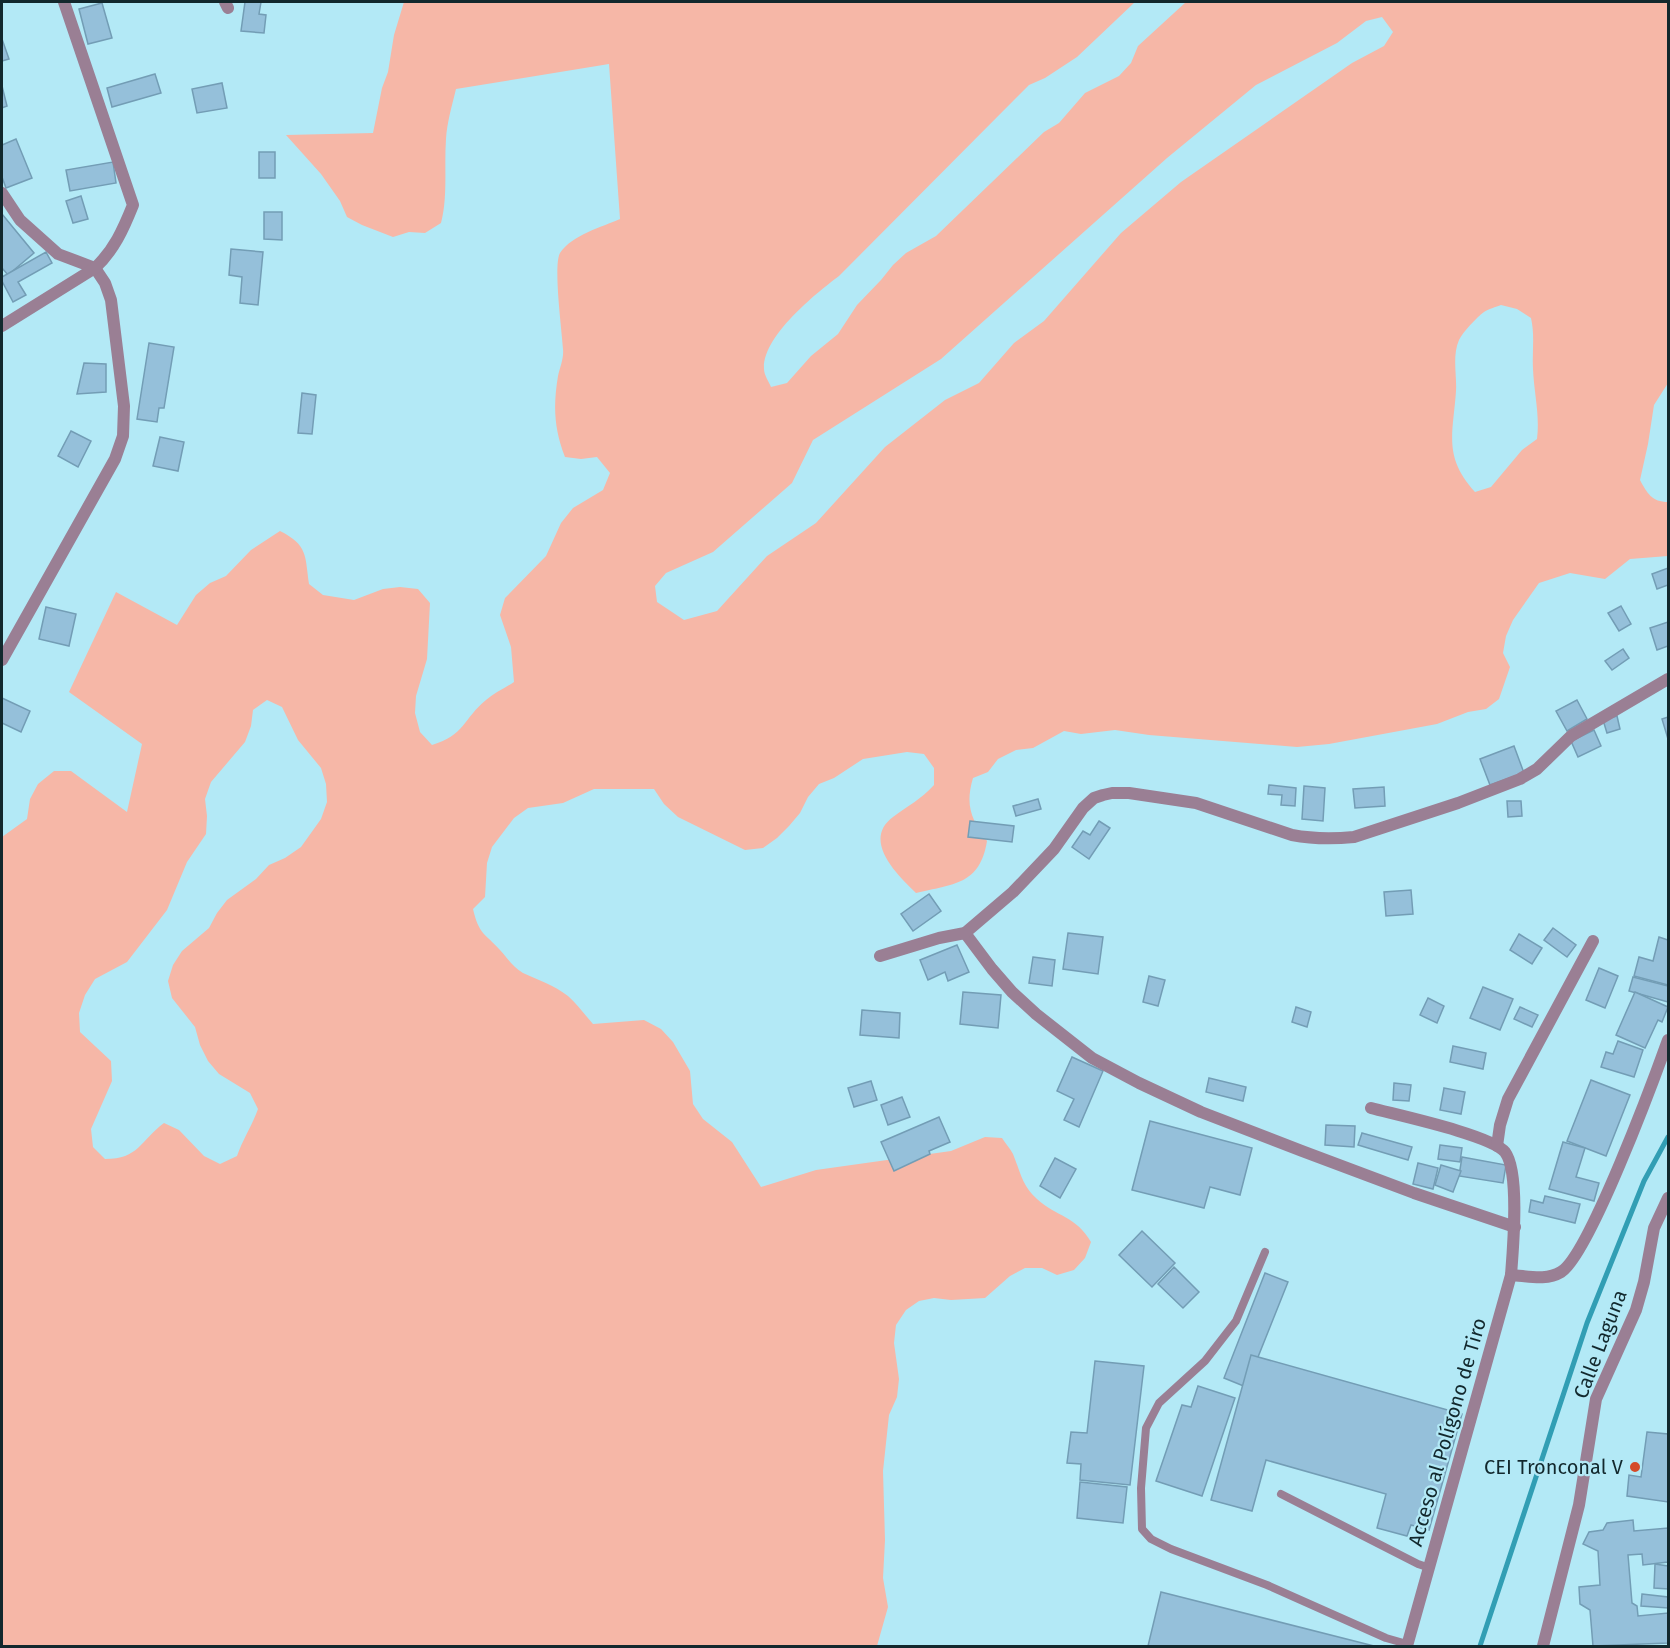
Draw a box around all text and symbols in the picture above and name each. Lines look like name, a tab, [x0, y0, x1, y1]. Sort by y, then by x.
street label: Calle Laguna	[1568, 1286, 1632, 1402]
street label: Acceso al Polígono de Tiro	[1403, 1315, 1491, 1549]
place label: CEI Tronconal V	[1484, 1455, 1623, 1479]
marker: CEI Tronconal V	[1628, 1460, 1642, 1474]

